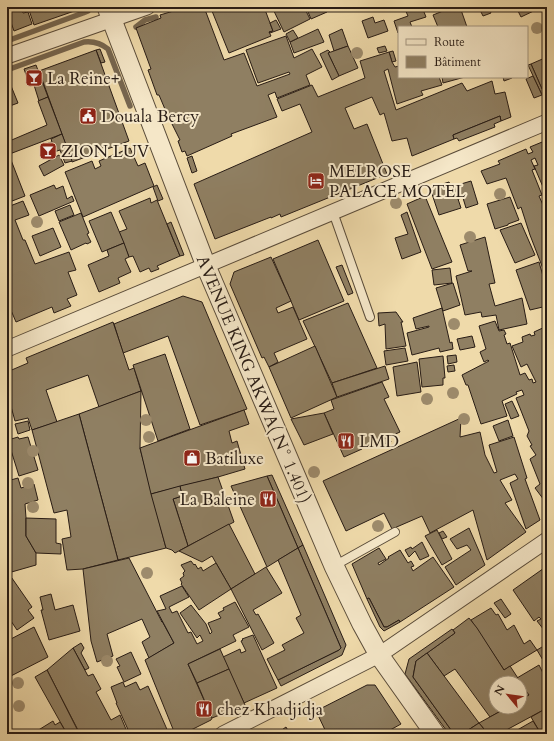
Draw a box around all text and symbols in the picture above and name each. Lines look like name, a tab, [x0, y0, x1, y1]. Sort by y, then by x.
legend	[398, 26, 528, 78]
text: Route	[434, 34, 465, 50]
text: Bâtiment	[434, 54, 481, 70]
place label: La Reine+	[47, 67, 120, 90]
bar icon: La Reine+	[24, 68, 44, 88]
place label: Douala Bercy	[101, 105, 199, 128]
public building icon: Douala Bercy	[78, 106, 98, 126]
place label: ZION LUV	[61, 140, 150, 163]
bar icon: ZION LUV	[38, 141, 58, 161]
place label: MELROSE PALACE MOTEL	[329, 160, 466, 203]
hotel icon: MELROSE PALACE MOTEL	[306, 171, 326, 191]
street label: AVENUE KING AKWA( N° 1.401)	[191, 252, 316, 507]
place label: LMD	[359, 430, 399, 453]
restaurant icon: LMD	[336, 431, 356, 451]
place label: Batiluxe	[205, 447, 264, 470]
shop icon: Batiluxe	[182, 448, 202, 468]
place label: La Baleine	[180, 488, 255, 511]
restaurant icon: La Baleine	[258, 489, 278, 509]
north arrow	[488, 675, 528, 715]
text: N	[491, 682, 509, 698]
place label: chez Khadjidja	[217, 698, 324, 721]
restaurant icon: chez Khadjidja	[194, 699, 214, 719]

